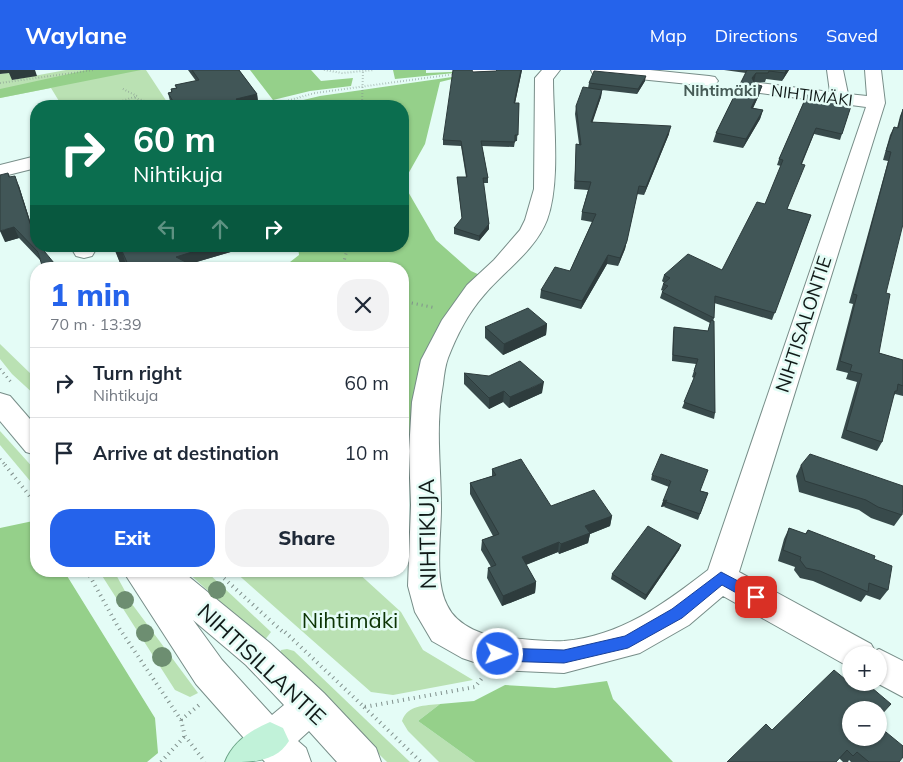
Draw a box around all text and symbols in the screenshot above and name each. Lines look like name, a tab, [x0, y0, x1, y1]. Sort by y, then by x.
text: Waylane	[25, 20, 127, 50]
text: Map	[650, 24, 687, 47]
text: Directions	[715, 24, 798, 47]
text: Saved	[826, 24, 878, 47]
district label: Nihtimäki	[683, 80, 757, 100]
street label: NIHTIMÄKI	[770, 80, 854, 110]
text: 60 m	[133, 117, 216, 161]
icon: right	[50, 120, 115, 185]
text: Nihtikuja	[133, 160, 223, 188]
icon: left	[153, 215, 181, 243]
icon: ahead	[206, 215, 234, 243]
icon: right	[259, 215, 287, 243]
street label: NIHTISALONTIE	[770, 253, 836, 395]
text: 1 min	[50, 276, 130, 314]
button: close	[337, 279, 389, 331]
text: 70 m · 13:39	[50, 314, 142, 334]
text: Turn right	[93, 361, 182, 385]
icon: right	[50, 369, 78, 397]
text: 60 m	[345, 371, 389, 395]
text: Nihtikuja	[93, 385, 158, 405]
icon: arrive	[50, 439, 78, 467]
text: Arrive at destination	[93, 441, 279, 465]
text: 10 m	[345, 441, 389, 465]
street label: NIHTIKUJA	[412, 478, 442, 590]
button: Exit	[50, 509, 215, 567]
button: Share	[225, 509, 389, 567]
pin	[735, 576, 777, 618]
icon: arrive	[742, 583, 770, 611]
street label: NIHTISILLANTIE	[192, 597, 332, 731]
park label: Nihtimäki	[302, 606, 398, 634]
position arrow	[471, 627, 523, 679]
map controls	[842, 646, 887, 746]
button: +	[842, 646, 887, 691]
button: −	[842, 701, 887, 746]

